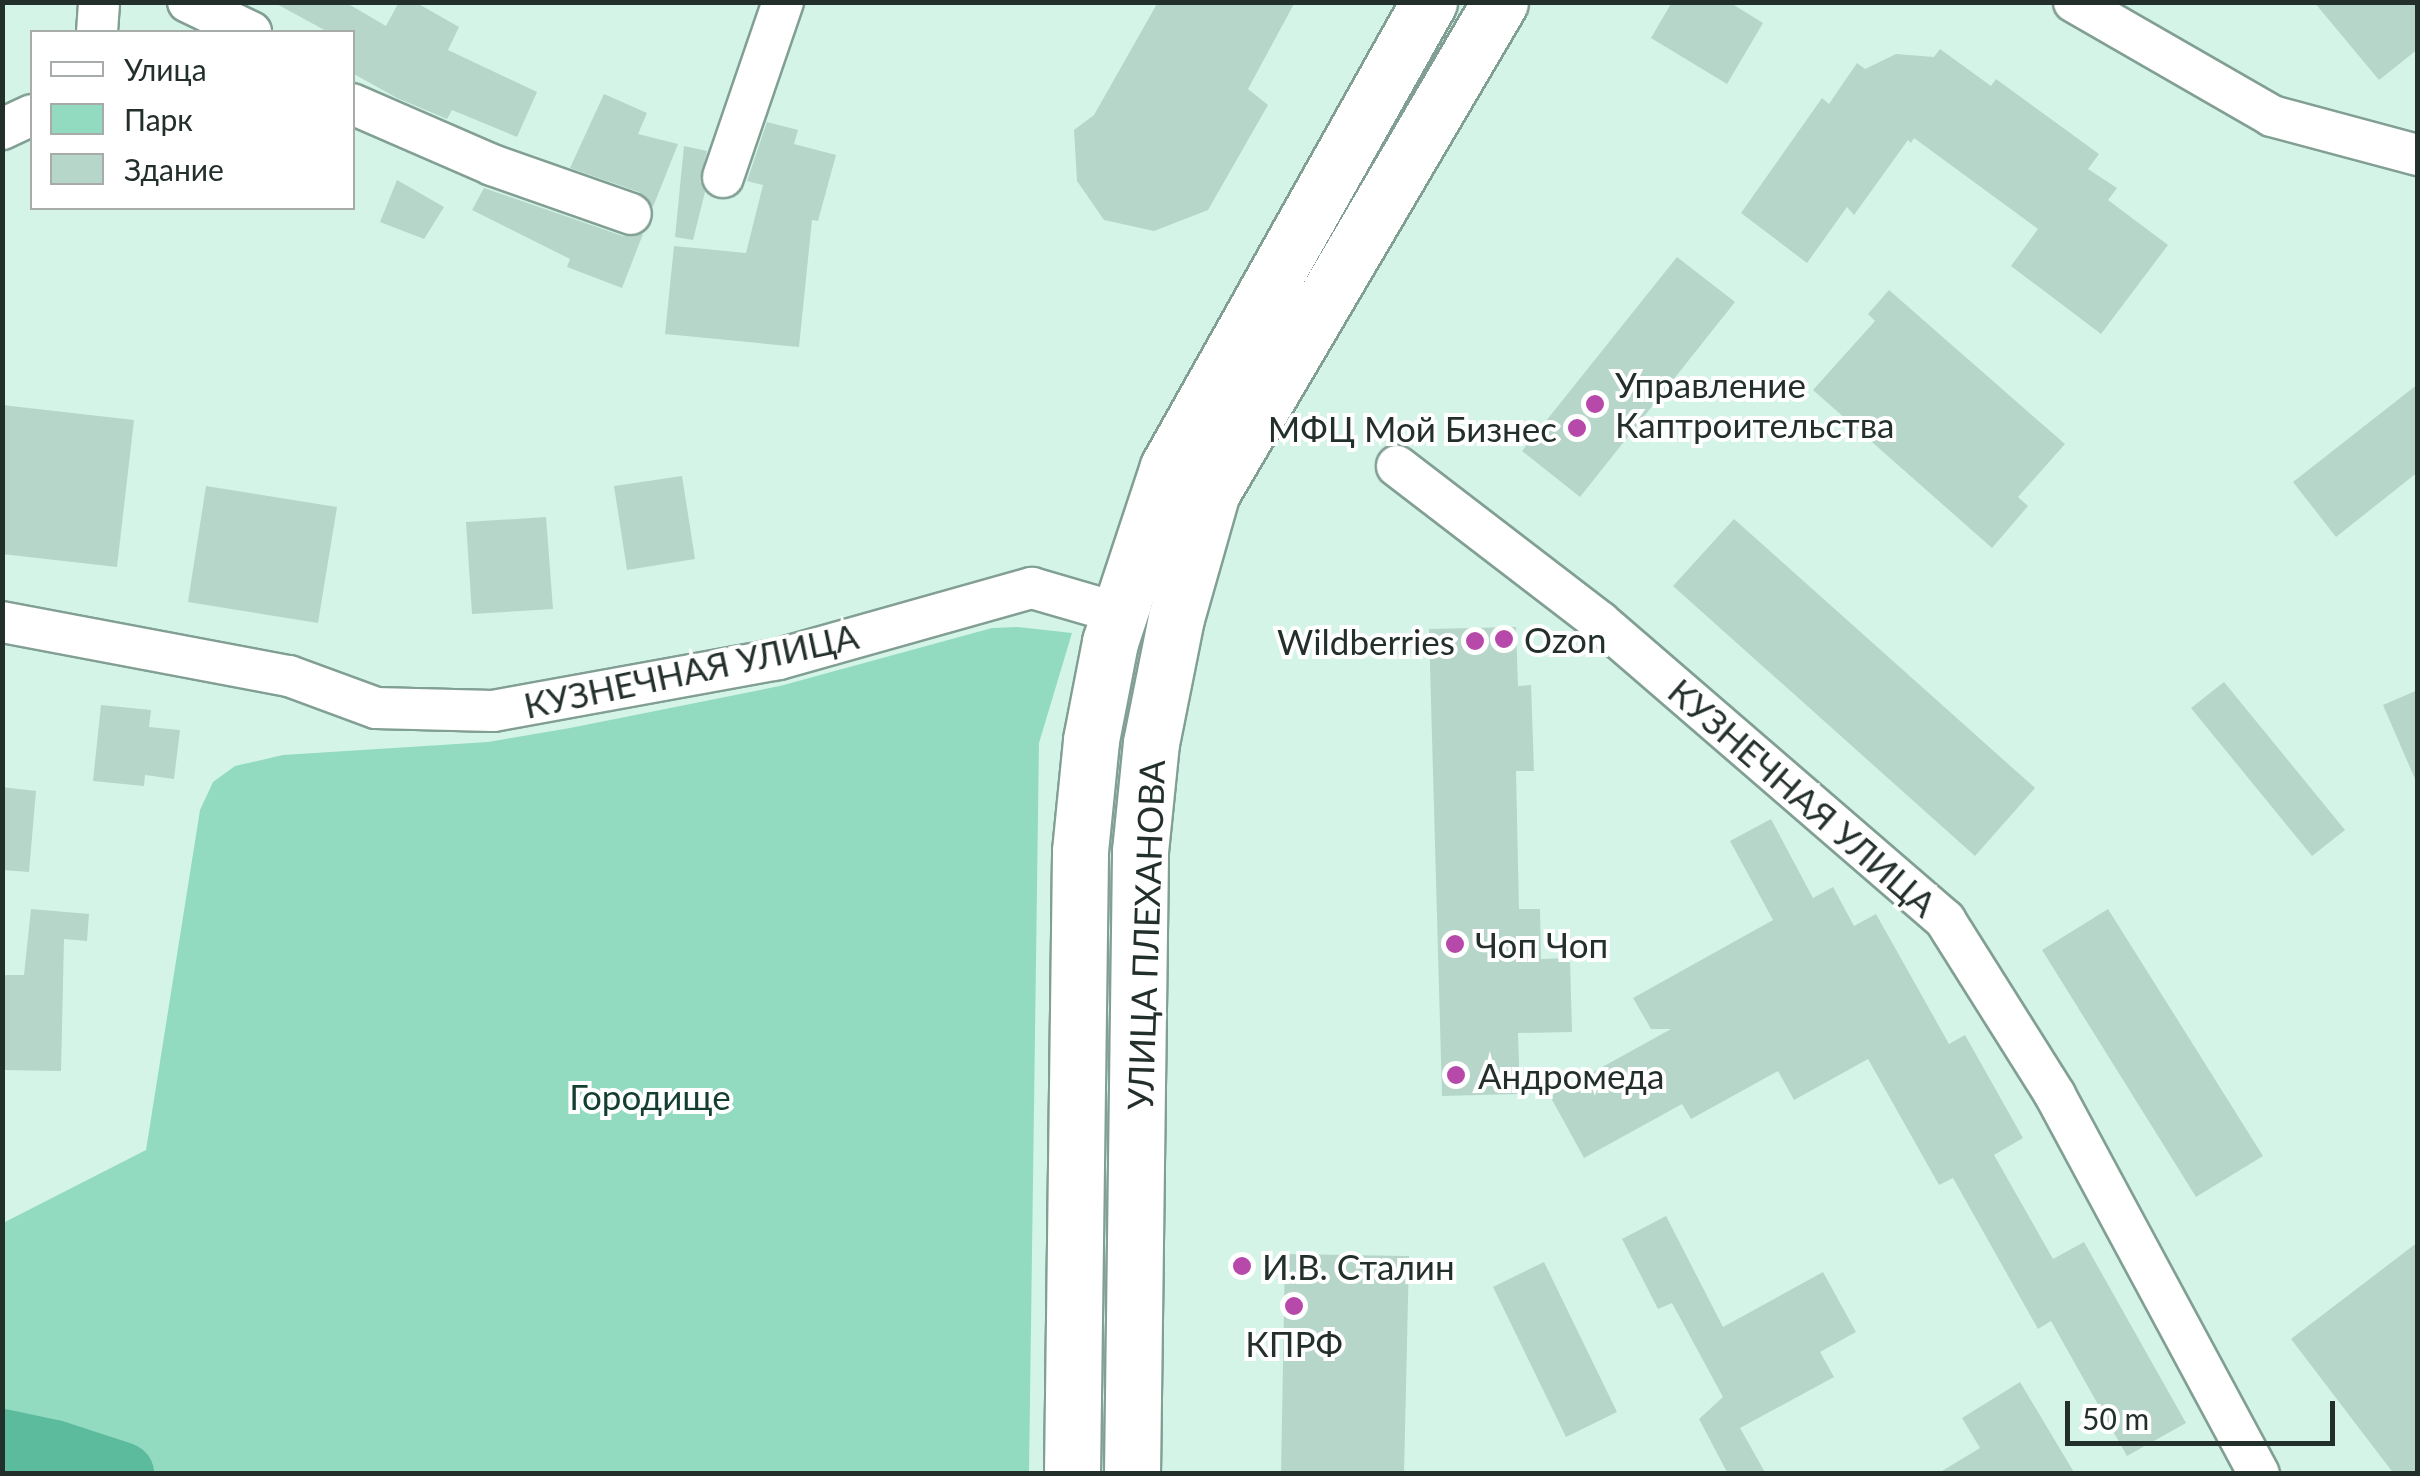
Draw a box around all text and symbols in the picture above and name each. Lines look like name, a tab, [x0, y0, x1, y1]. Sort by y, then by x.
legend	[30, 30, 355, 210]
text: Улица	[124, 51, 207, 87]
text: Парк	[124, 101, 193, 137]
text: Здание	[124, 151, 224, 187]
place label: Управление Каптроительства	[1615, 363, 1894, 445]
marker: Управление Каптроительства	[1584, 393, 1606, 415]
place label: МФЦ Мой Бизнес	[1268, 407, 1557, 449]
marker: МФЦ Мой Бизнес	[1566, 417, 1588, 439]
street label: КУЗНЕЧНАЯ УЛИЦА	[520, 614, 862, 726]
place label: Ozon	[1524, 618, 1606, 660]
place label: Wildberries	[1277, 620, 1455, 662]
marker: Ozon	[1493, 628, 1515, 650]
marker: Wildberries	[1464, 630, 1486, 652]
street label: КУЗНЕЧНАЯ УЛИЦА	[1661, 669, 1945, 925]
street label: УЛИЦА ПЛЕХАНОВА	[1118, 759, 1172, 1111]
place label: Чоп Чоп	[1475, 923, 1608, 965]
marker: Чоп Чоп	[1444, 933, 1466, 955]
place label: Андромеда	[1478, 1054, 1664, 1096]
marker: Андромеда	[1443, 1062, 1469, 1088]
park label: Городище	[569, 1075, 731, 1117]
place label: И.В. Сталин	[1262, 1245, 1455, 1287]
marker: И.В. Сталин	[1231, 1255, 1253, 1277]
marker: КПРФ	[1283, 1295, 1305, 1317]
place label: КПРФ	[1245, 1322, 1343, 1364]
scale bar	[2070, 1381, 2340, 1443]
text: 50 m	[2082, 1400, 2149, 1436]

